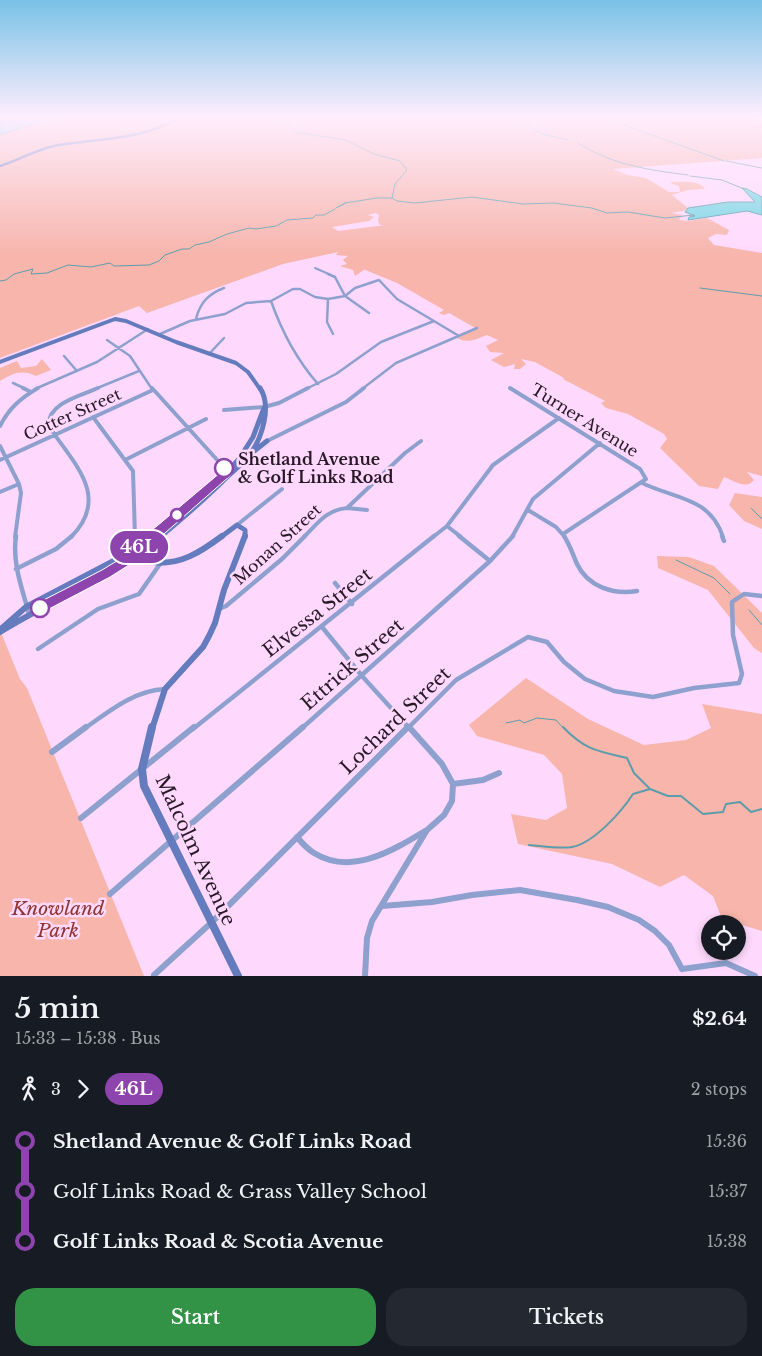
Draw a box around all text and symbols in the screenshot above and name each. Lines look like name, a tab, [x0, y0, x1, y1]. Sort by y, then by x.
street label: Turner Avenue	[528, 379, 642, 461]
street label: Cotter Street	[20, 384, 124, 444]
place label: Shetland Avenue & Golf Links Road	[238, 449, 394, 487]
marker: Shetland Avenue & Golf Links Road	[214, 458, 234, 478]
street label: Monan Street	[229, 499, 325, 589]
unlabelled marker	[170, 508, 184, 522]
line badge: 46L	[110, 531, 168, 563]
text: 46L	[120, 536, 158, 558]
street label: Elvessa Street	[258, 562, 377, 662]
unlabelled marker	[30, 598, 50, 618]
street label: Ettrick Street	[297, 613, 409, 715]
street label: Lochard Street	[335, 661, 456, 779]
street label: Malcolm Avenue	[151, 771, 241, 929]
park label: Knowland Park	[11, 897, 105, 942]
map controls	[701, 915, 746, 960]
button: locate	[701, 915, 746, 960]
text: 5 min	[15, 991, 100, 1026]
text: $2.64	[692, 1007, 747, 1030]
text: 15:33 – 15:38 · Bus	[15, 1028, 161, 1048]
icon: walk	[15, 1075, 43, 1103]
icon: forward	[69, 1075, 97, 1103]
text: 46L	[115, 1078, 153, 1100]
text: 3	[51, 1079, 61, 1099]
text: 2 stops	[691, 1079, 747, 1099]
text: Shetland Avenue & Golf Links Road	[53, 1130, 412, 1153]
text: 15:36	[706, 1131, 747, 1151]
text: Golf Links Road & Grass Valley School	[53, 1180, 427, 1203]
text: 15:37	[708, 1181, 747, 1201]
text: Golf Links Road & Scotia Avenue	[53, 1230, 383, 1253]
text: 15:38	[707, 1231, 747, 1251]
button: Start	[15, 1288, 376, 1346]
button: Tickets	[386, 1288, 747, 1346]

